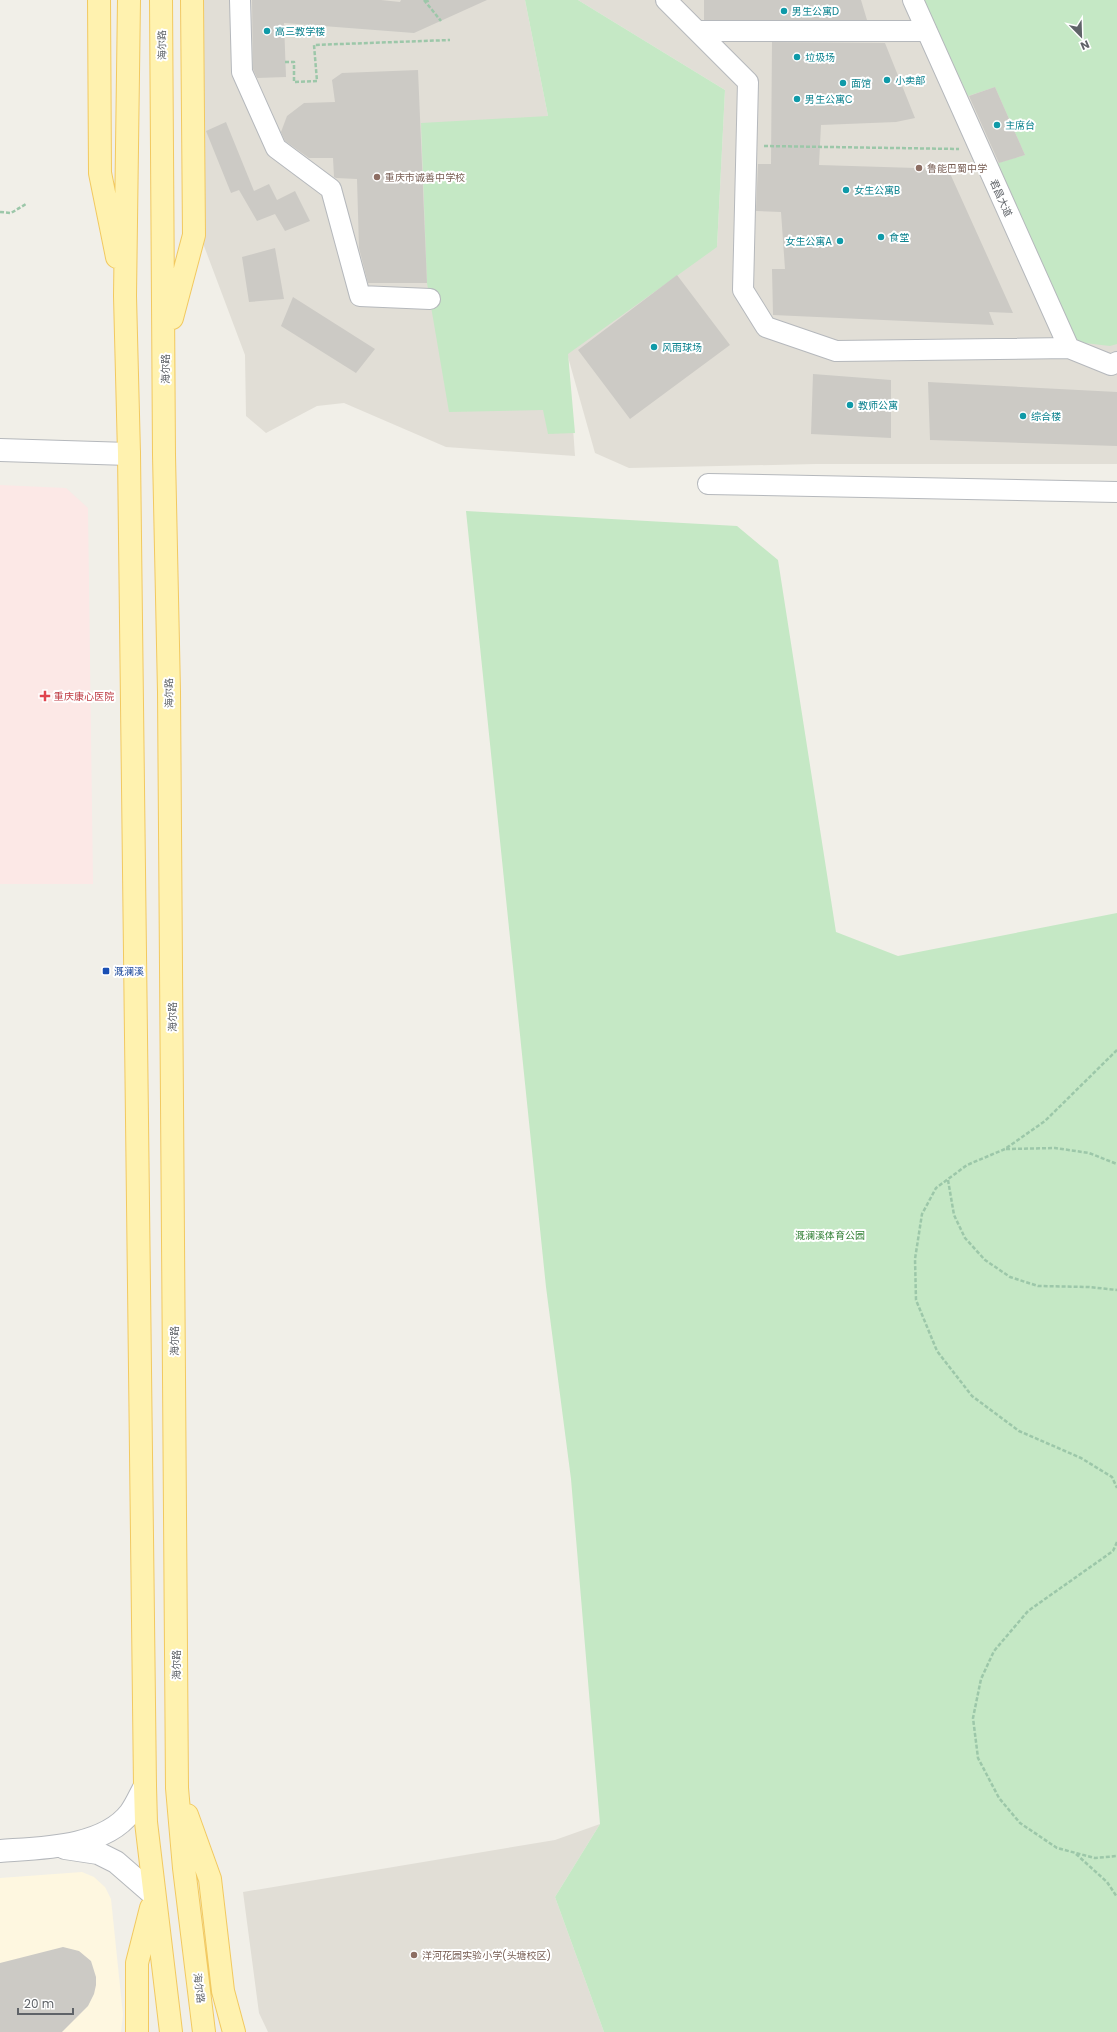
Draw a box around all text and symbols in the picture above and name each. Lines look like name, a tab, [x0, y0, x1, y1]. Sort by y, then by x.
place label: 男生公寓D	[792, 4, 839, 19]
marker: 男生公寓D	[779, 6, 789, 16]
north arrow	[1061, 16, 1101, 56]
place label: 高三教学楼	[275, 24, 325, 39]
marker: 高三教学楼	[262, 26, 272, 36]
street label: 海尔路	[154, 30, 170, 60]
text: N	[1078, 36, 1092, 54]
place label: 垃圾场	[805, 50, 835, 65]
marker: 垃圾场	[792, 52, 802, 62]
place label: 小卖部	[895, 73, 925, 88]
marker: 小卖部	[882, 75, 892, 85]
place label: 面馆	[851, 76, 871, 91]
marker: 面馆	[838, 78, 848, 88]
place label: 男生公寓C	[805, 92, 853, 107]
marker: 男生公寓C	[792, 94, 802, 104]
place label: 主席台	[1005, 118, 1035, 133]
marker: 主席台	[992, 120, 1002, 130]
place label: 鲁能巴蜀中学	[927, 161, 987, 176]
marker: 鲁能巴蜀中学	[914, 163, 924, 173]
place label: 重庆市诚善中学校	[385, 170, 465, 185]
marker: 重庆市诚善中学校	[372, 172, 382, 182]
street label: 君昌大道	[986, 177, 1016, 219]
place label: 女生公寓B	[854, 183, 900, 198]
marker: 女生公寓B	[841, 185, 851, 195]
place label: 食堂	[889, 230, 909, 245]
marker: 食堂	[876, 232, 886, 242]
place label: 女生公寓A	[785, 234, 832, 249]
marker: 女生公寓A	[835, 236, 845, 246]
place label: 风雨球场	[662, 340, 702, 355]
marker: 风雨球场	[649, 342, 659, 352]
street label: 海尔路	[158, 354, 173, 384]
place label: 教师公寓	[858, 398, 898, 413]
marker: 教师公寓	[845, 400, 855, 410]
place label: 综合楼	[1031, 409, 1061, 424]
marker: 综合楼	[1018, 411, 1028, 421]
street label: 海尔路	[161, 678, 177, 708]
place label: 重庆康心医院	[54, 689, 114, 704]
marker: 重庆康心医院	[39, 690, 51, 702]
place label: 溉澜溪	[114, 964, 144, 979]
marker: 溉澜溪	[101, 966, 111, 976]
street label: 海尔路	[165, 1002, 180, 1032]
park label: 溉澜溪体育公园	[795, 1228, 865, 1243]
street label: 海尔路	[167, 1326, 182, 1356]
street label: 海尔路	[169, 1650, 184, 1680]
place label: 洋河花园实验小学(头塘校区)	[422, 1948, 551, 1963]
marker: 洋河花园实验小学(头塘校区)	[409, 1950, 419, 1960]
street label: 海尔路	[190, 1972, 208, 2004]
scale bar	[18, 1990, 73, 2016]
text: 20 m	[24, 1995, 54, 2012]

